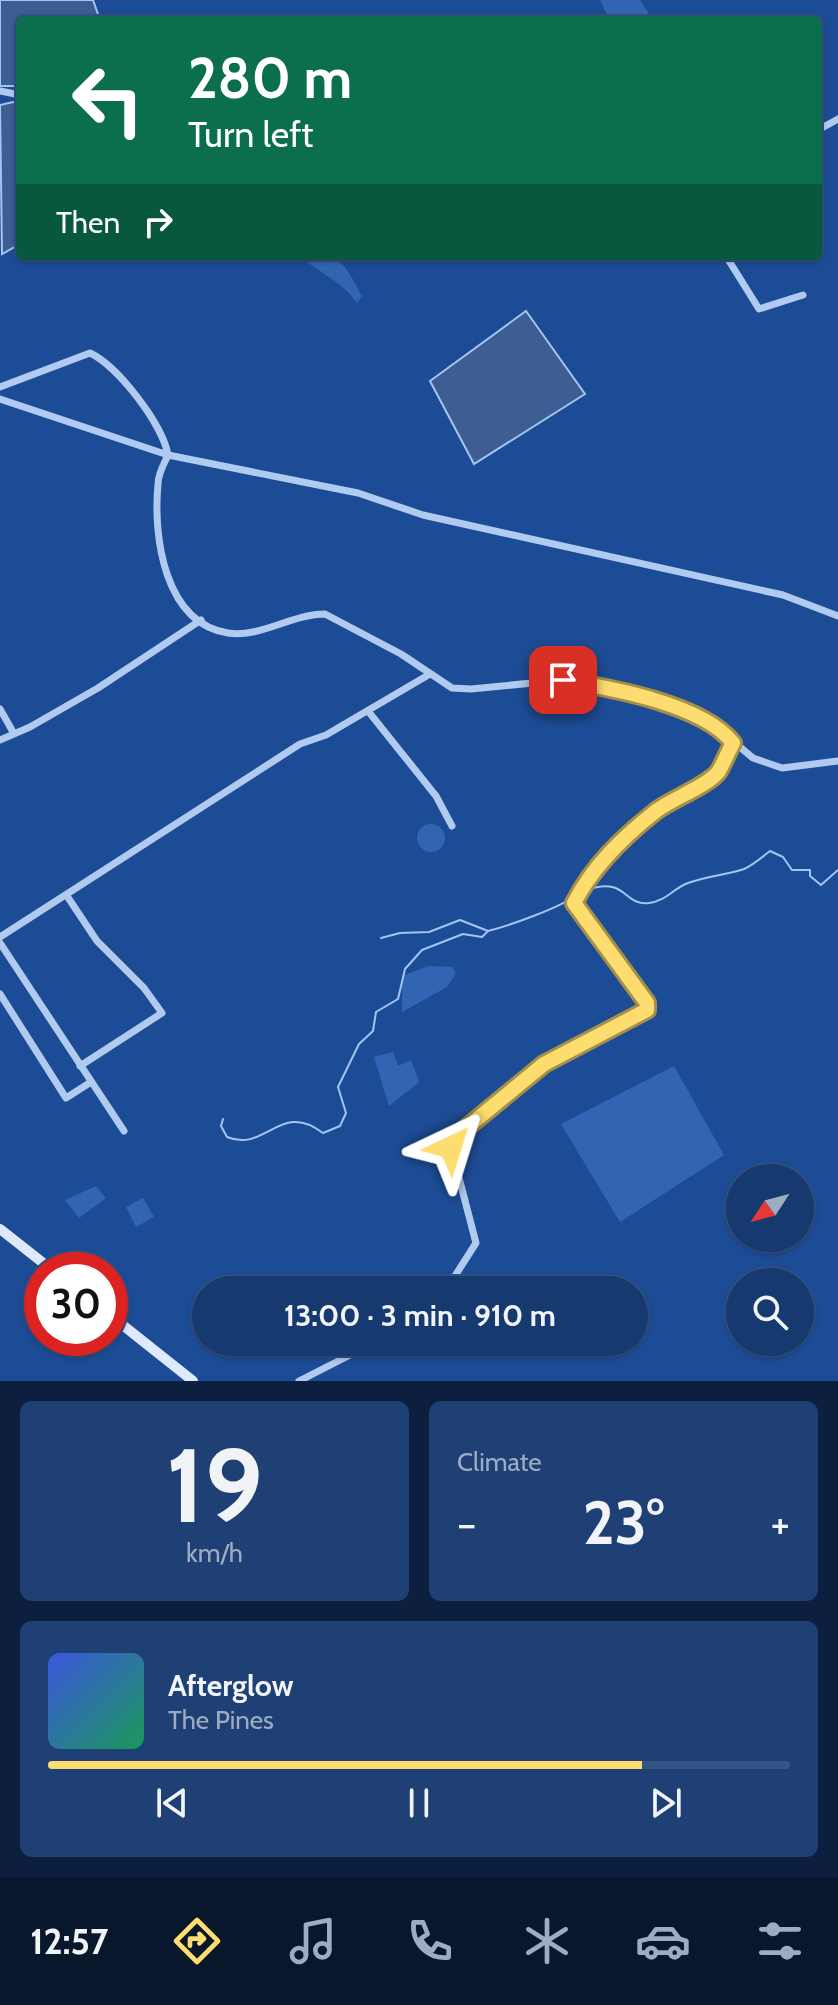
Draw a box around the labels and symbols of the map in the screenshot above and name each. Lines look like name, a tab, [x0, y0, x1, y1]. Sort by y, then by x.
pin	[529, 646, 597, 714]
position arrow	[409, 1105, 493, 1189]
north arrow	[726, 1164, 814, 1252]
speed limit sign: 30	[24, 1252, 128, 1356]

